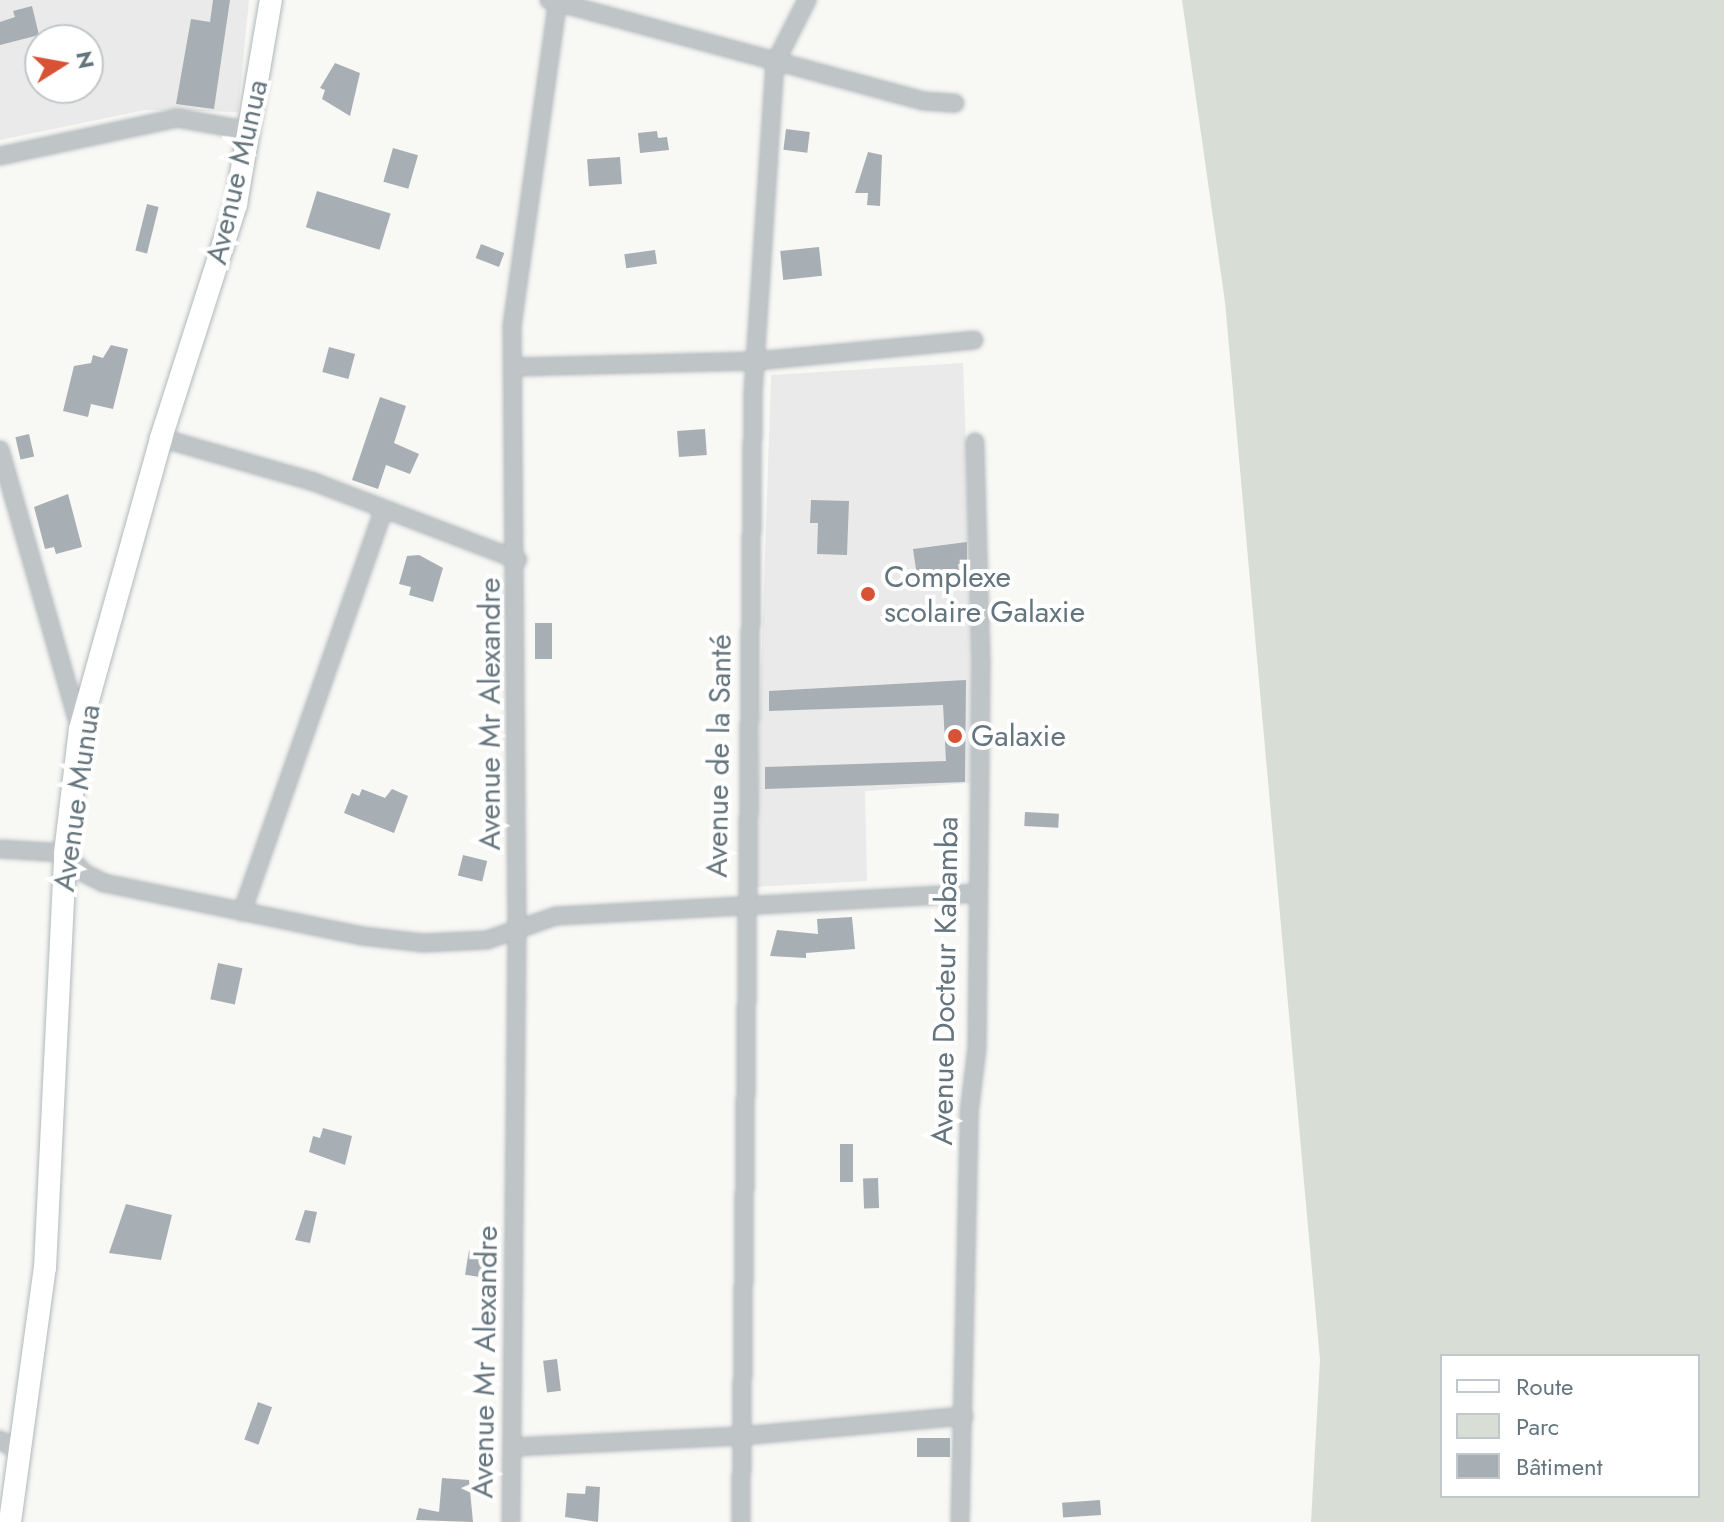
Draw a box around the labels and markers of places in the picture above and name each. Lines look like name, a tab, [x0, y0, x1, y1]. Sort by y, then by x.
place label: Complexe scolaire Galaxie	[884, 559, 1085, 630]
marker: Complexe scolaire Galaxie	[859, 585, 877, 603]
place label: Galaxie	[971, 718, 1066, 754]
marker: Galaxie	[946, 727, 964, 745]

